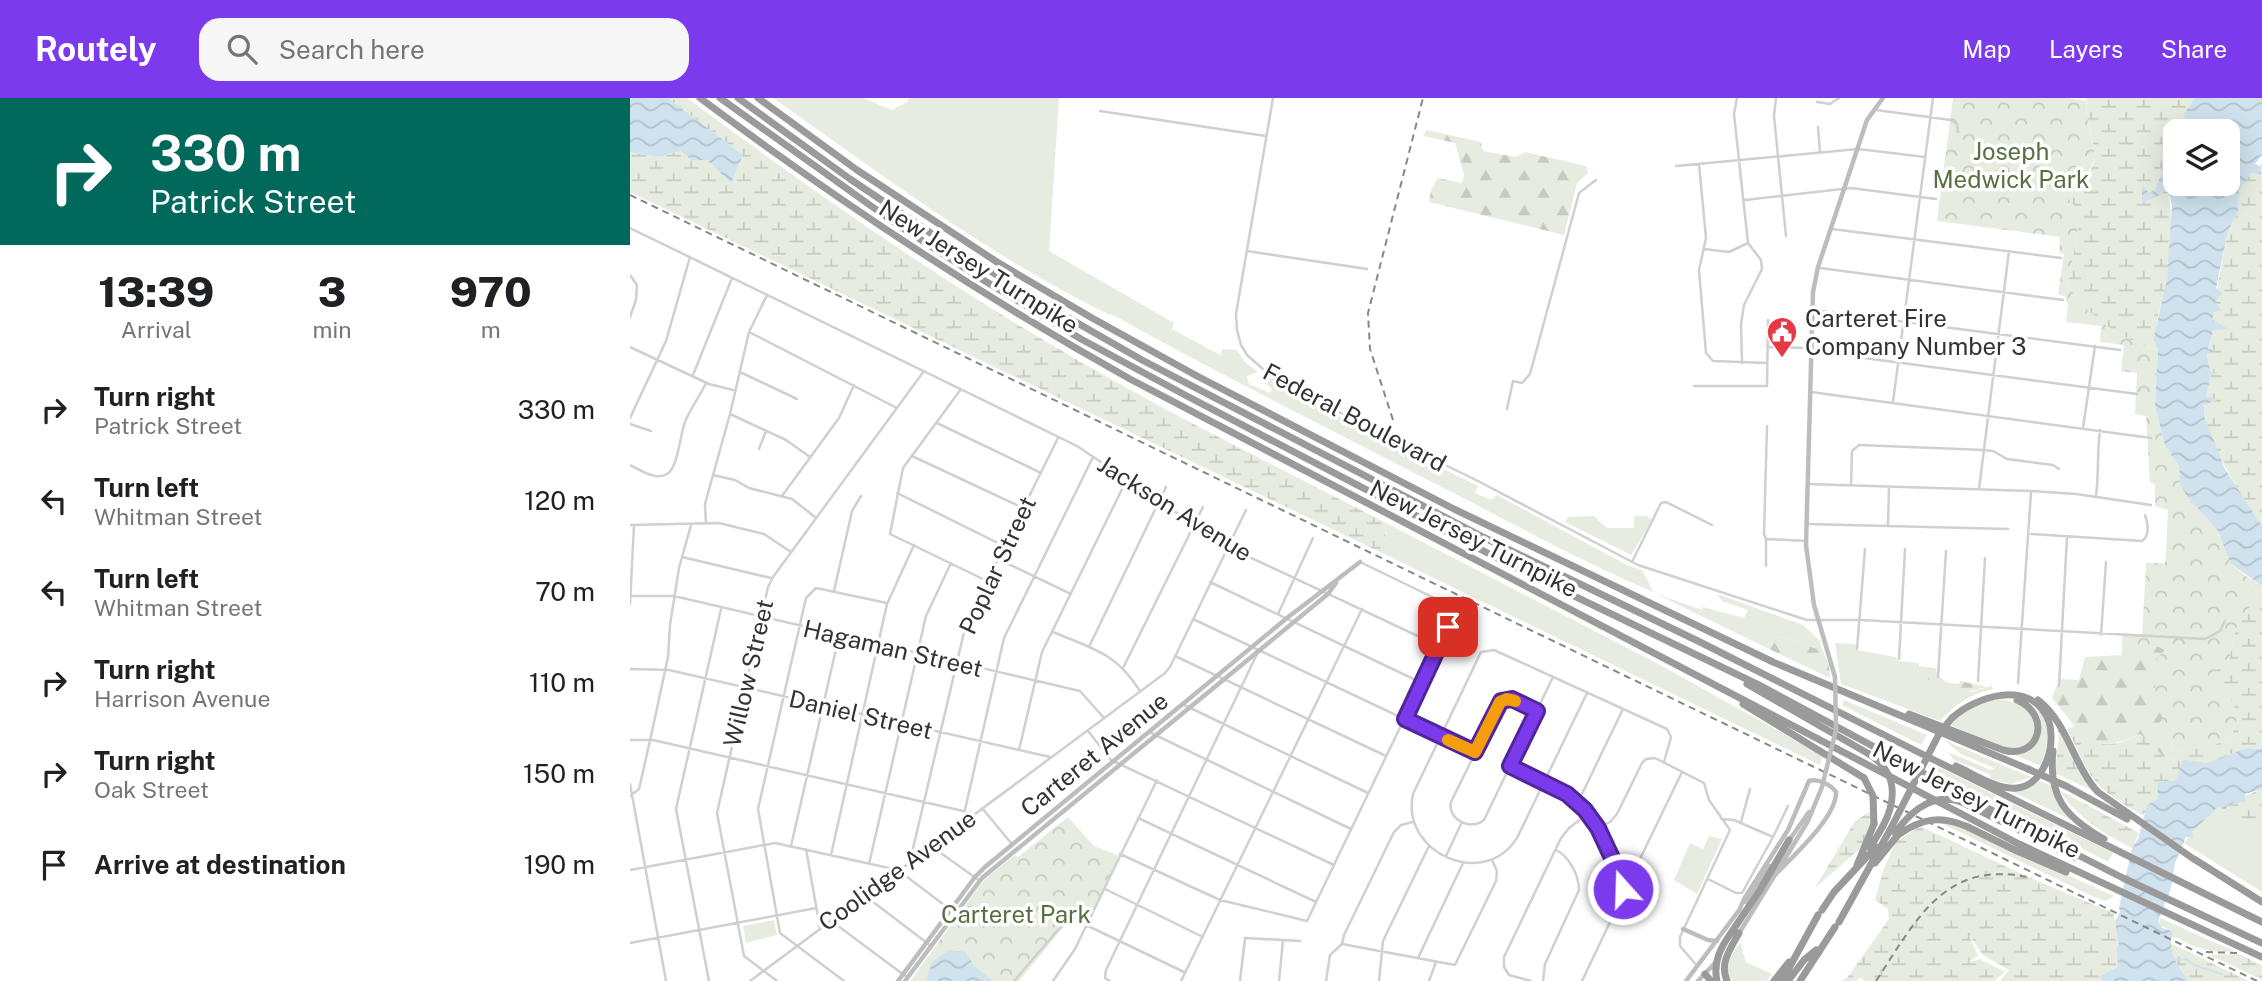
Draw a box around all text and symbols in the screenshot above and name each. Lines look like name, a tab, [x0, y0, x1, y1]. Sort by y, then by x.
search box	[199, 18, 689, 81]
text: Routely	[35, 30, 157, 68]
icon: search	[223, 30, 261, 68]
text: Search here	[279, 34, 425, 65]
text: Map	[1962, 35, 2011, 63]
text: Layers	[2049, 35, 2123, 63]
text: Share	[2161, 35, 2227, 63]
map controls	[2163, 119, 2240, 196]
button: layers	[2163, 119, 2240, 196]
text: 330 m	[150, 124, 301, 182]
icon: right	[35, 126, 126, 217]
park label: Joseph Medwick Park	[1932, 137, 2090, 193]
text: Patrick Street	[150, 183, 356, 220]
street label: New Jersey Turnpike	[874, 193, 1084, 339]
text: 13:39	[98, 267, 214, 316]
text: 3	[318, 267, 346, 316]
text: 970	[450, 267, 532, 316]
place label: Carteret Fire Company Number 3	[1805, 304, 2026, 360]
public building icon: Carteret Fire Company Number 3	[1765, 315, 1799, 359]
text: Arrival	[121, 316, 192, 343]
text: min	[313, 316, 352, 343]
text: m	[481, 316, 501, 343]
street label: Federal Boulevard	[1259, 357, 1451, 477]
text: Turn right	[94, 381, 216, 412]
icon: right	[35, 391, 73, 429]
text: 330 m	[518, 394, 595, 425]
text: Patrick Street	[94, 412, 242, 439]
street label: Jackson Avenue	[1093, 449, 1257, 567]
text: Turn left	[94, 472, 199, 503]
street label: New Jersey Turnpike	[1365, 473, 1583, 603]
icon: left	[35, 482, 73, 520]
text: 120 m	[524, 485, 595, 516]
street label: Poplar Street	[953, 492, 1041, 638]
text: Whitman Street	[94, 503, 262, 530]
text: Turn left	[94, 563, 199, 594]
icon: left	[35, 573, 73, 611]
text: 70 m	[535, 576, 595, 607]
text: Whitman Street	[94, 594, 262, 621]
street label: Willow Street	[717, 597, 779, 749]
pin	[1418, 597, 1478, 657]
icon: arrive	[1429, 608, 1467, 646]
street label: Hagaman Street	[801, 614, 985, 682]
text: Turn right	[94, 654, 216, 685]
icon: right	[35, 664, 73, 702]
text: 110 m	[529, 667, 595, 698]
street label: Daniel Street	[786, 684, 936, 744]
text: Harrison Avenue	[94, 685, 270, 712]
street label: Carteret Avenue	[1015, 686, 1173, 822]
street label: New Jersey Turnpike	[1868, 734, 2086, 864]
text: Turn right	[94, 745, 216, 776]
icon: right	[35, 755, 73, 793]
text: 150 m	[523, 758, 595, 789]
text: Oak Street	[94, 776, 209, 803]
street label: Coolidge Avenue	[813, 804, 981, 936]
icon: arrive	[35, 846, 73, 884]
text: Arrive at destination	[94, 849, 346, 880]
text: 190 m	[524, 849, 595, 880]
position arrow	[1586, 852, 1660, 926]
park label: Carteret Park	[941, 900, 1091, 928]

